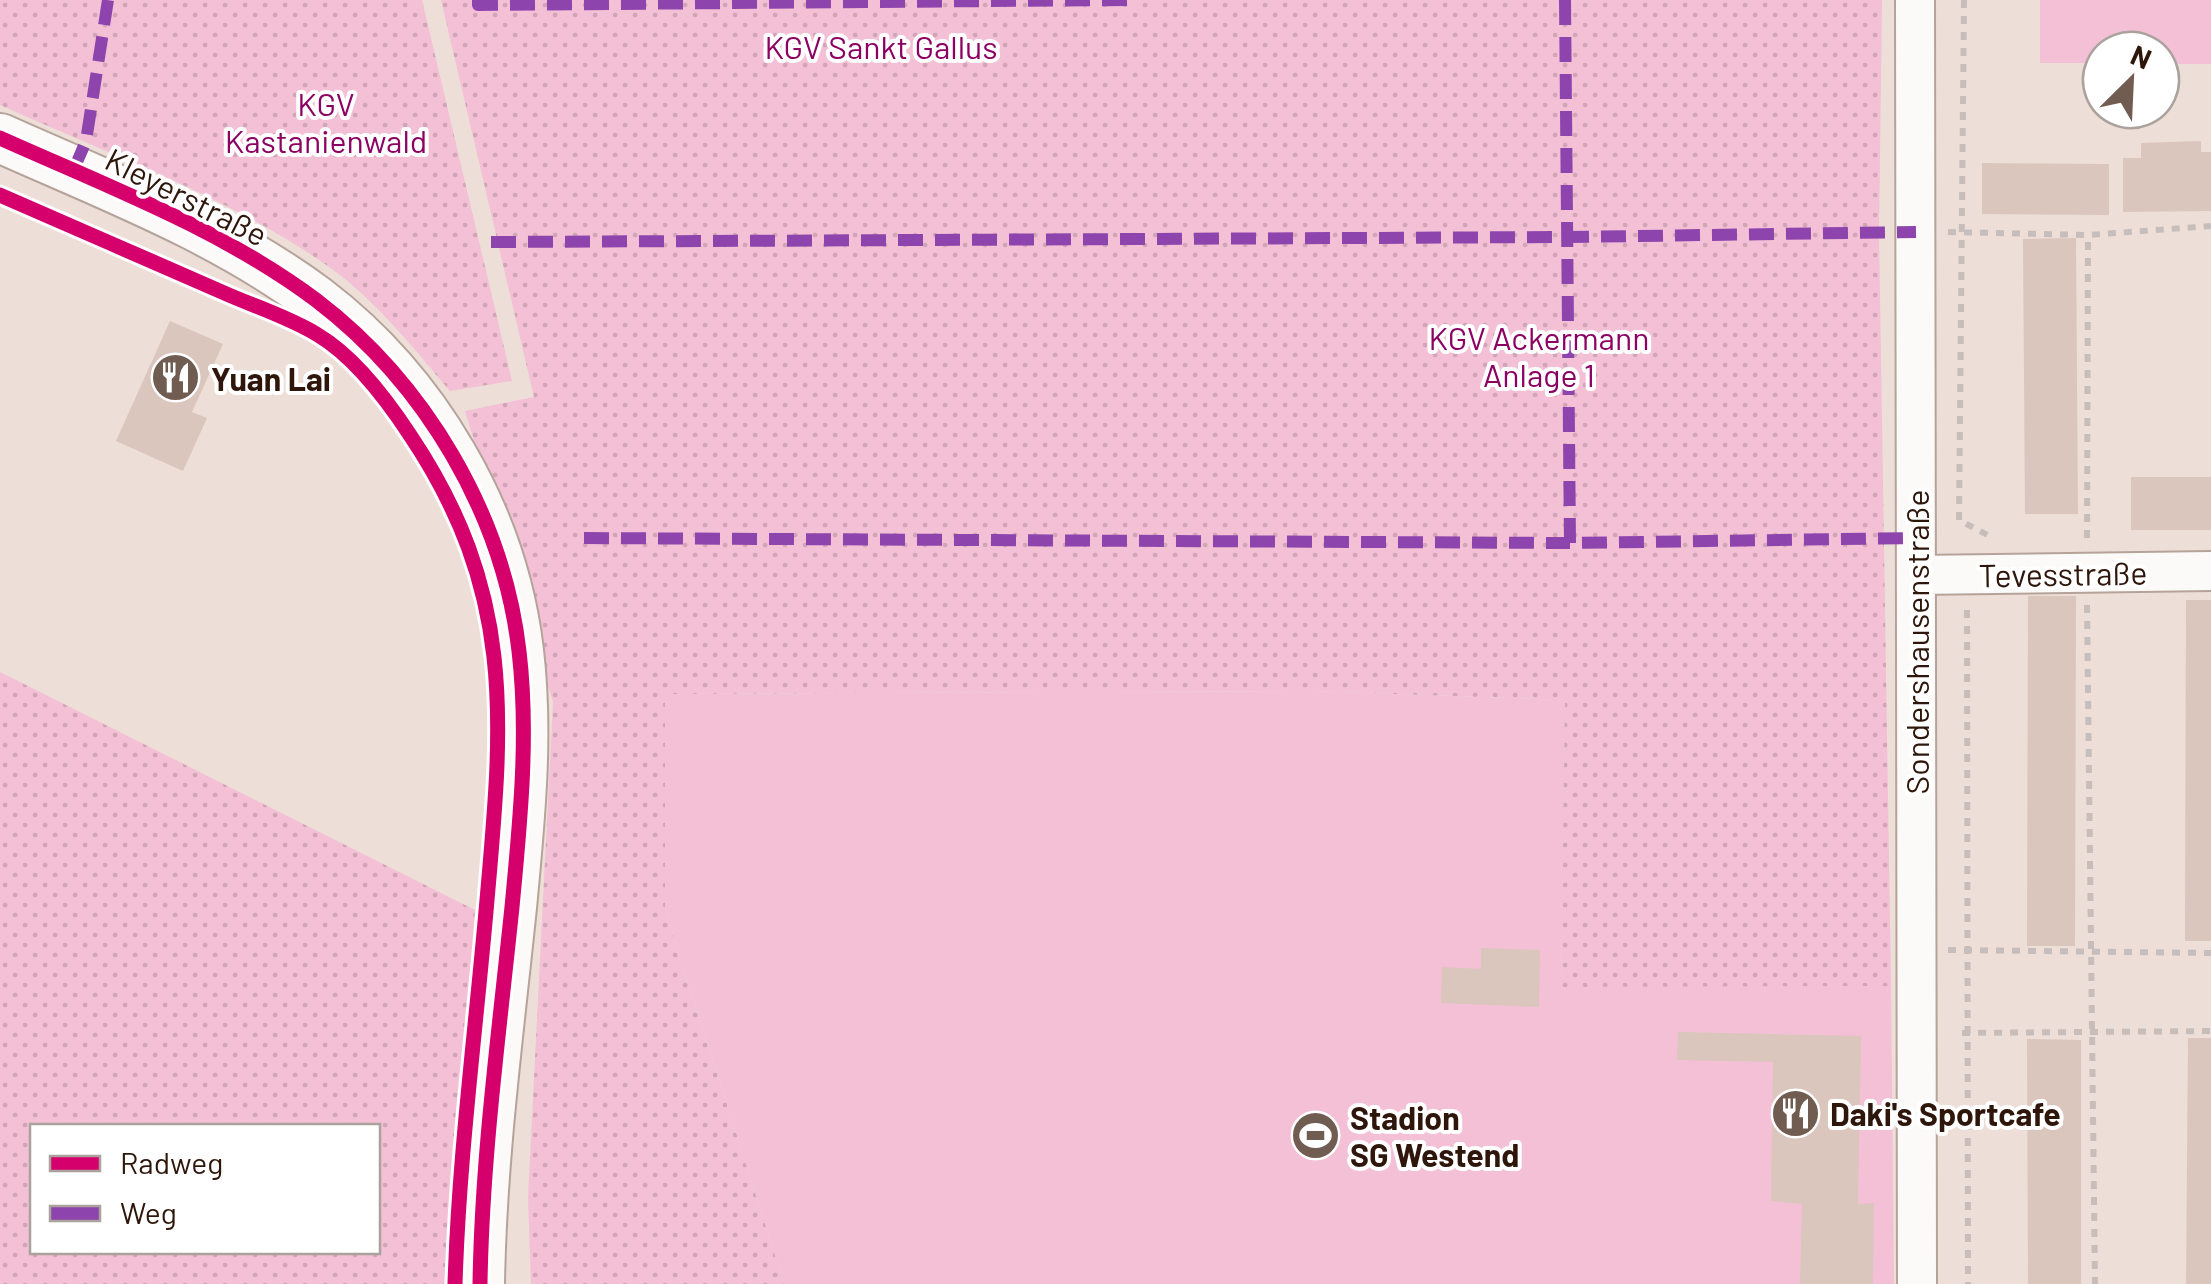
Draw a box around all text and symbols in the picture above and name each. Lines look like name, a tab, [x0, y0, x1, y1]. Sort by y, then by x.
park label: KGV Sankt Gallus	[764, 27, 998, 65]
north arrow	[2081, 30, 2181, 130]
text: N	[2126, 37, 2157, 76]
park label: KGV Kastanienwald	[225, 84, 427, 159]
street label: Kleyerstraße	[100, 139, 274, 253]
park label: KGV Ackermann Anlage 1	[1429, 318, 1649, 393]
restaurant icon: Yuan Lai	[150, 352, 202, 404]
place label: Yuan Lai	[211, 359, 331, 397]
street label: Sondershausenstraße	[1897, 490, 1935, 794]
street label: Tevesstraße	[1978, 553, 2148, 593]
restaurant icon: Daki's Sportcafe	[1769, 1087, 1821, 1139]
place label: Daki's Sportcafe	[1830, 1094, 2061, 1132]
place label: Stadion SG Westend	[1350, 1098, 1519, 1173]
sports icon: Stadion SG Westend	[1289, 1109, 1341, 1161]
legend	[30, 1124, 380, 1254]
text: Radweg	[120, 1144, 223, 1180]
text: Weg	[120, 1194, 177, 1230]

